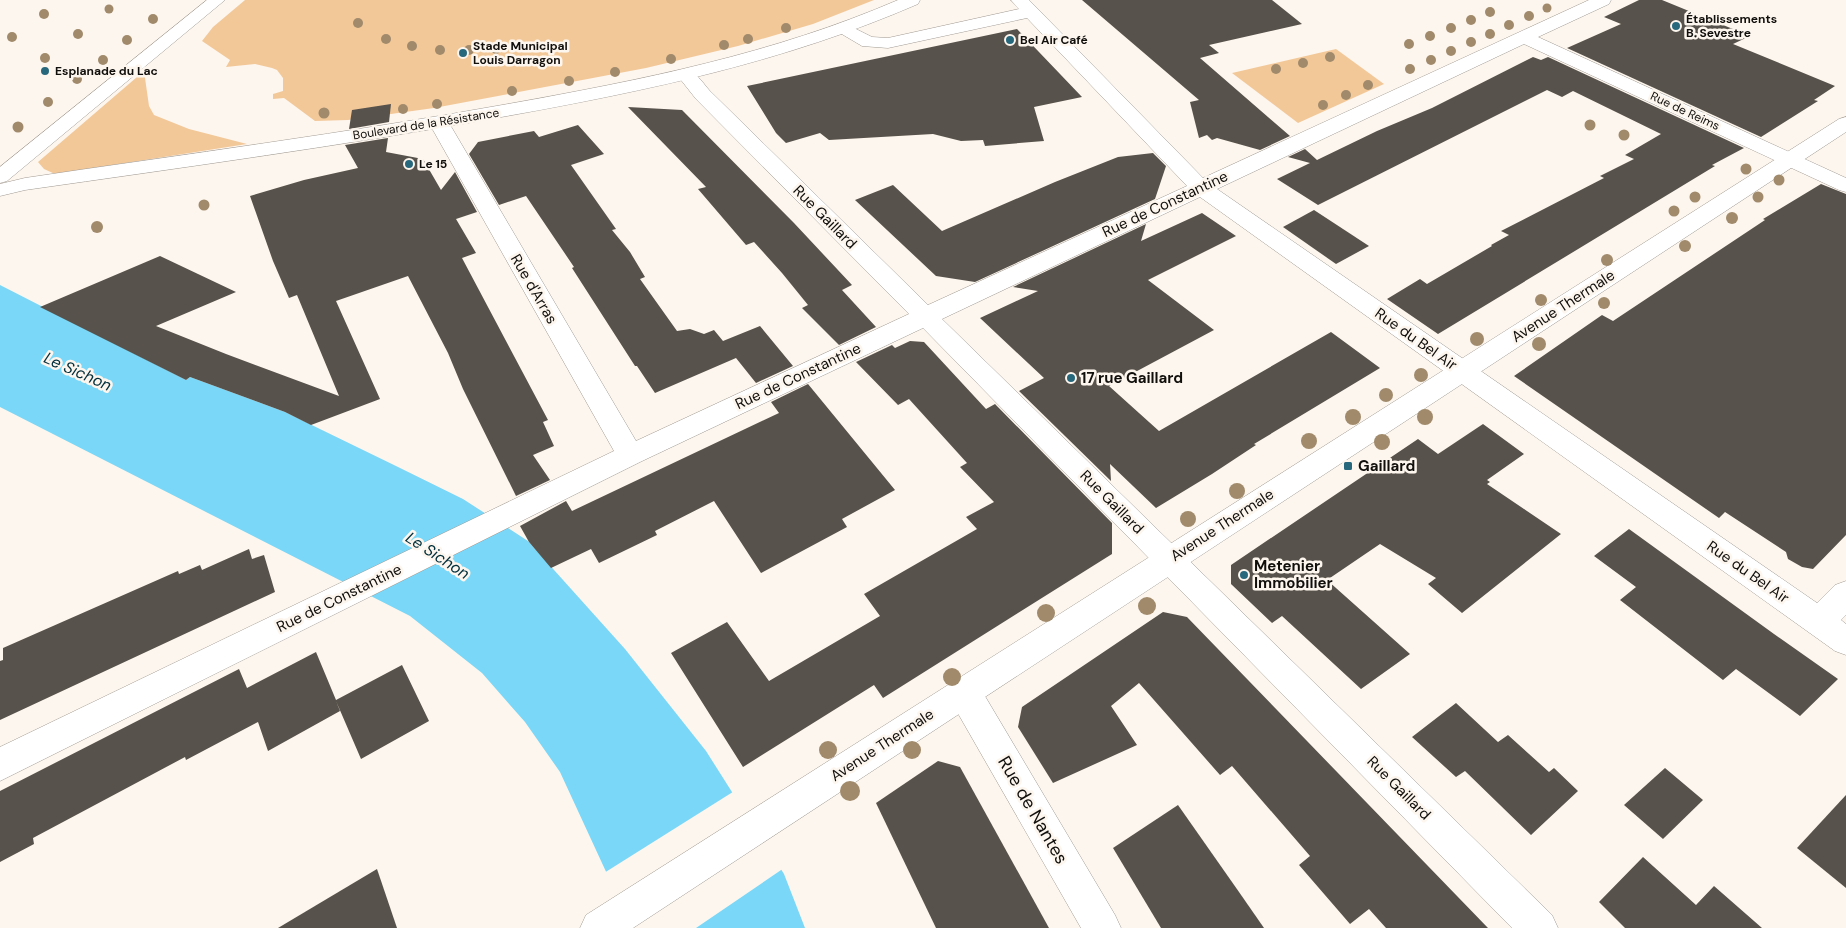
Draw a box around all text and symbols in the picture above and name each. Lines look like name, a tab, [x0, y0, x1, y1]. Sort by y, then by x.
place label: Établissements B. Sevestre	[1686, 11, 1777, 41]
marker: Établissements B. Sevestre	[1670, 20, 1682, 32]
place label: Bel Air Café	[1020, 32, 1088, 48]
marker: Bel Air Café	[1004, 34, 1016, 46]
place label: Stade Municipal Louis Darragon	[473, 38, 568, 68]
marker: Stade Municipal Louis Darragon	[457, 47, 469, 59]
place label: Esplanade du Lac	[55, 63, 158, 79]
marker: Esplanade du Lac	[39, 65, 51, 77]
street label: Rue de Reims	[1648, 88, 1722, 134]
street label: Boulevard de la Résistance	[352, 104, 500, 143]
place label: Le 15	[419, 156, 447, 172]
marker: Le 15	[403, 158, 415, 170]
street label: Rue de Constantine	[1099, 166, 1231, 242]
street label: Rue Gaillard	[789, 181, 861, 253]
street label: Rue d'Arras	[506, 250, 562, 328]
street label: Avenue Thermale	[1507, 265, 1619, 347]
street label: Rue du Bel Air	[1371, 303, 1461, 375]
street label: Rue de Constantine	[732, 338, 864, 414]
water label: Le Sichon	[41, 347, 115, 396]
place label: 17 rue Gaillard	[1081, 368, 1183, 388]
marker: 17 rue Gaillard	[1065, 372, 1077, 384]
place label: Gaillard	[1358, 456, 1415, 476]
marker: Gaillard	[1342, 460, 1354, 472]
street label: Rue Gaillard	[1076, 466, 1148, 538]
street label: Avenue Thermale	[1166, 484, 1278, 566]
water label: Le Sichon	[402, 527, 474, 584]
street label: Rue du Bel Air	[1703, 536, 1793, 608]
place label: Metenier Immobilier	[1254, 556, 1333, 593]
street label: Rue de Constantine	[273, 559, 405, 637]
marker: Metenier Immobilier	[1238, 569, 1250, 581]
street label: Avenue Thermale	[826, 704, 938, 786]
street label: Rue de Nantes	[992, 752, 1074, 868]
street label: Rue Gaillard	[1363, 752, 1435, 824]

